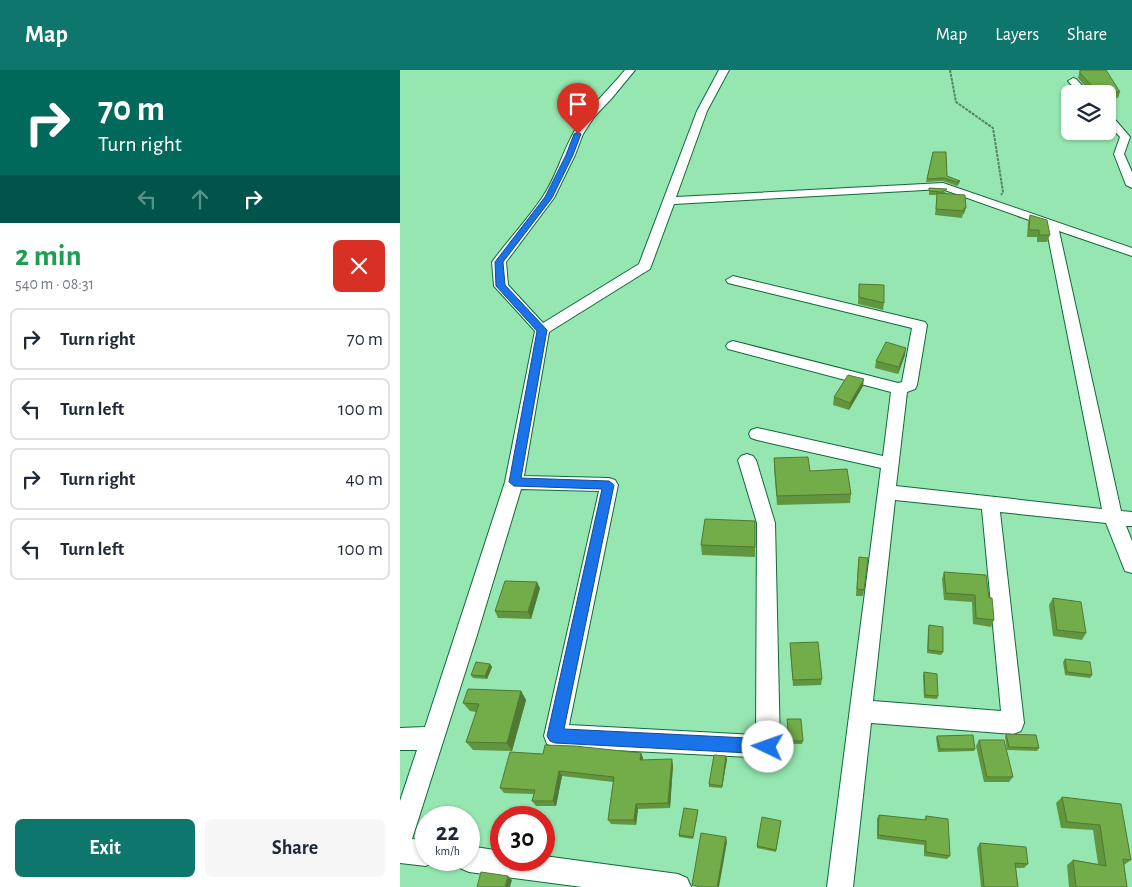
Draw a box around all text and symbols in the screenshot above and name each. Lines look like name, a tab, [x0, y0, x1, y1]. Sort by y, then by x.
text: Map	[25, 23, 68, 47]
text: Map	[936, 26, 967, 44]
text: Layers	[995, 26, 1039, 44]
text: Share	[1067, 26, 1107, 44]
pin	[557, 83, 599, 134]
map controls	[1061, 85, 1116, 140]
button: layers	[1061, 85, 1116, 140]
icon: right	[15, 90, 80, 155]
icon: arrive	[564, 90, 592, 118]
text: 70 m	[98, 92, 165, 127]
text: Turn right	[98, 133, 182, 155]
icon: left	[133, 185, 161, 213]
icon: ahead	[186, 185, 214, 213]
icon: right	[239, 185, 267, 213]
button: close	[333, 240, 385, 292]
text: 2 min	[15, 241, 82, 271]
text: 540 m · 08:31	[15, 276, 94, 292]
icon: right	[17, 325, 45, 353]
text: Turn right	[60, 330, 135, 349]
text: 70 m	[347, 330, 383, 349]
icon: left	[17, 395, 45, 423]
text: Turn left	[60, 400, 124, 419]
text: 100 m	[338, 400, 383, 419]
icon: right	[17, 465, 45, 493]
text: Turn right	[60, 470, 135, 489]
text: 40 m	[345, 470, 383, 489]
icon: left	[17, 535, 45, 563]
text: Turn left	[60, 540, 124, 559]
text: 100 m	[338, 540, 383, 559]
position arrow	[741, 720, 793, 772]
speed limit sign: 30	[490, 806, 555, 871]
button: Exit	[15, 819, 195, 877]
button: Share	[205, 819, 385, 877]
text: 22	[436, 820, 459, 845]
text: km/h	[435, 845, 460, 857]

